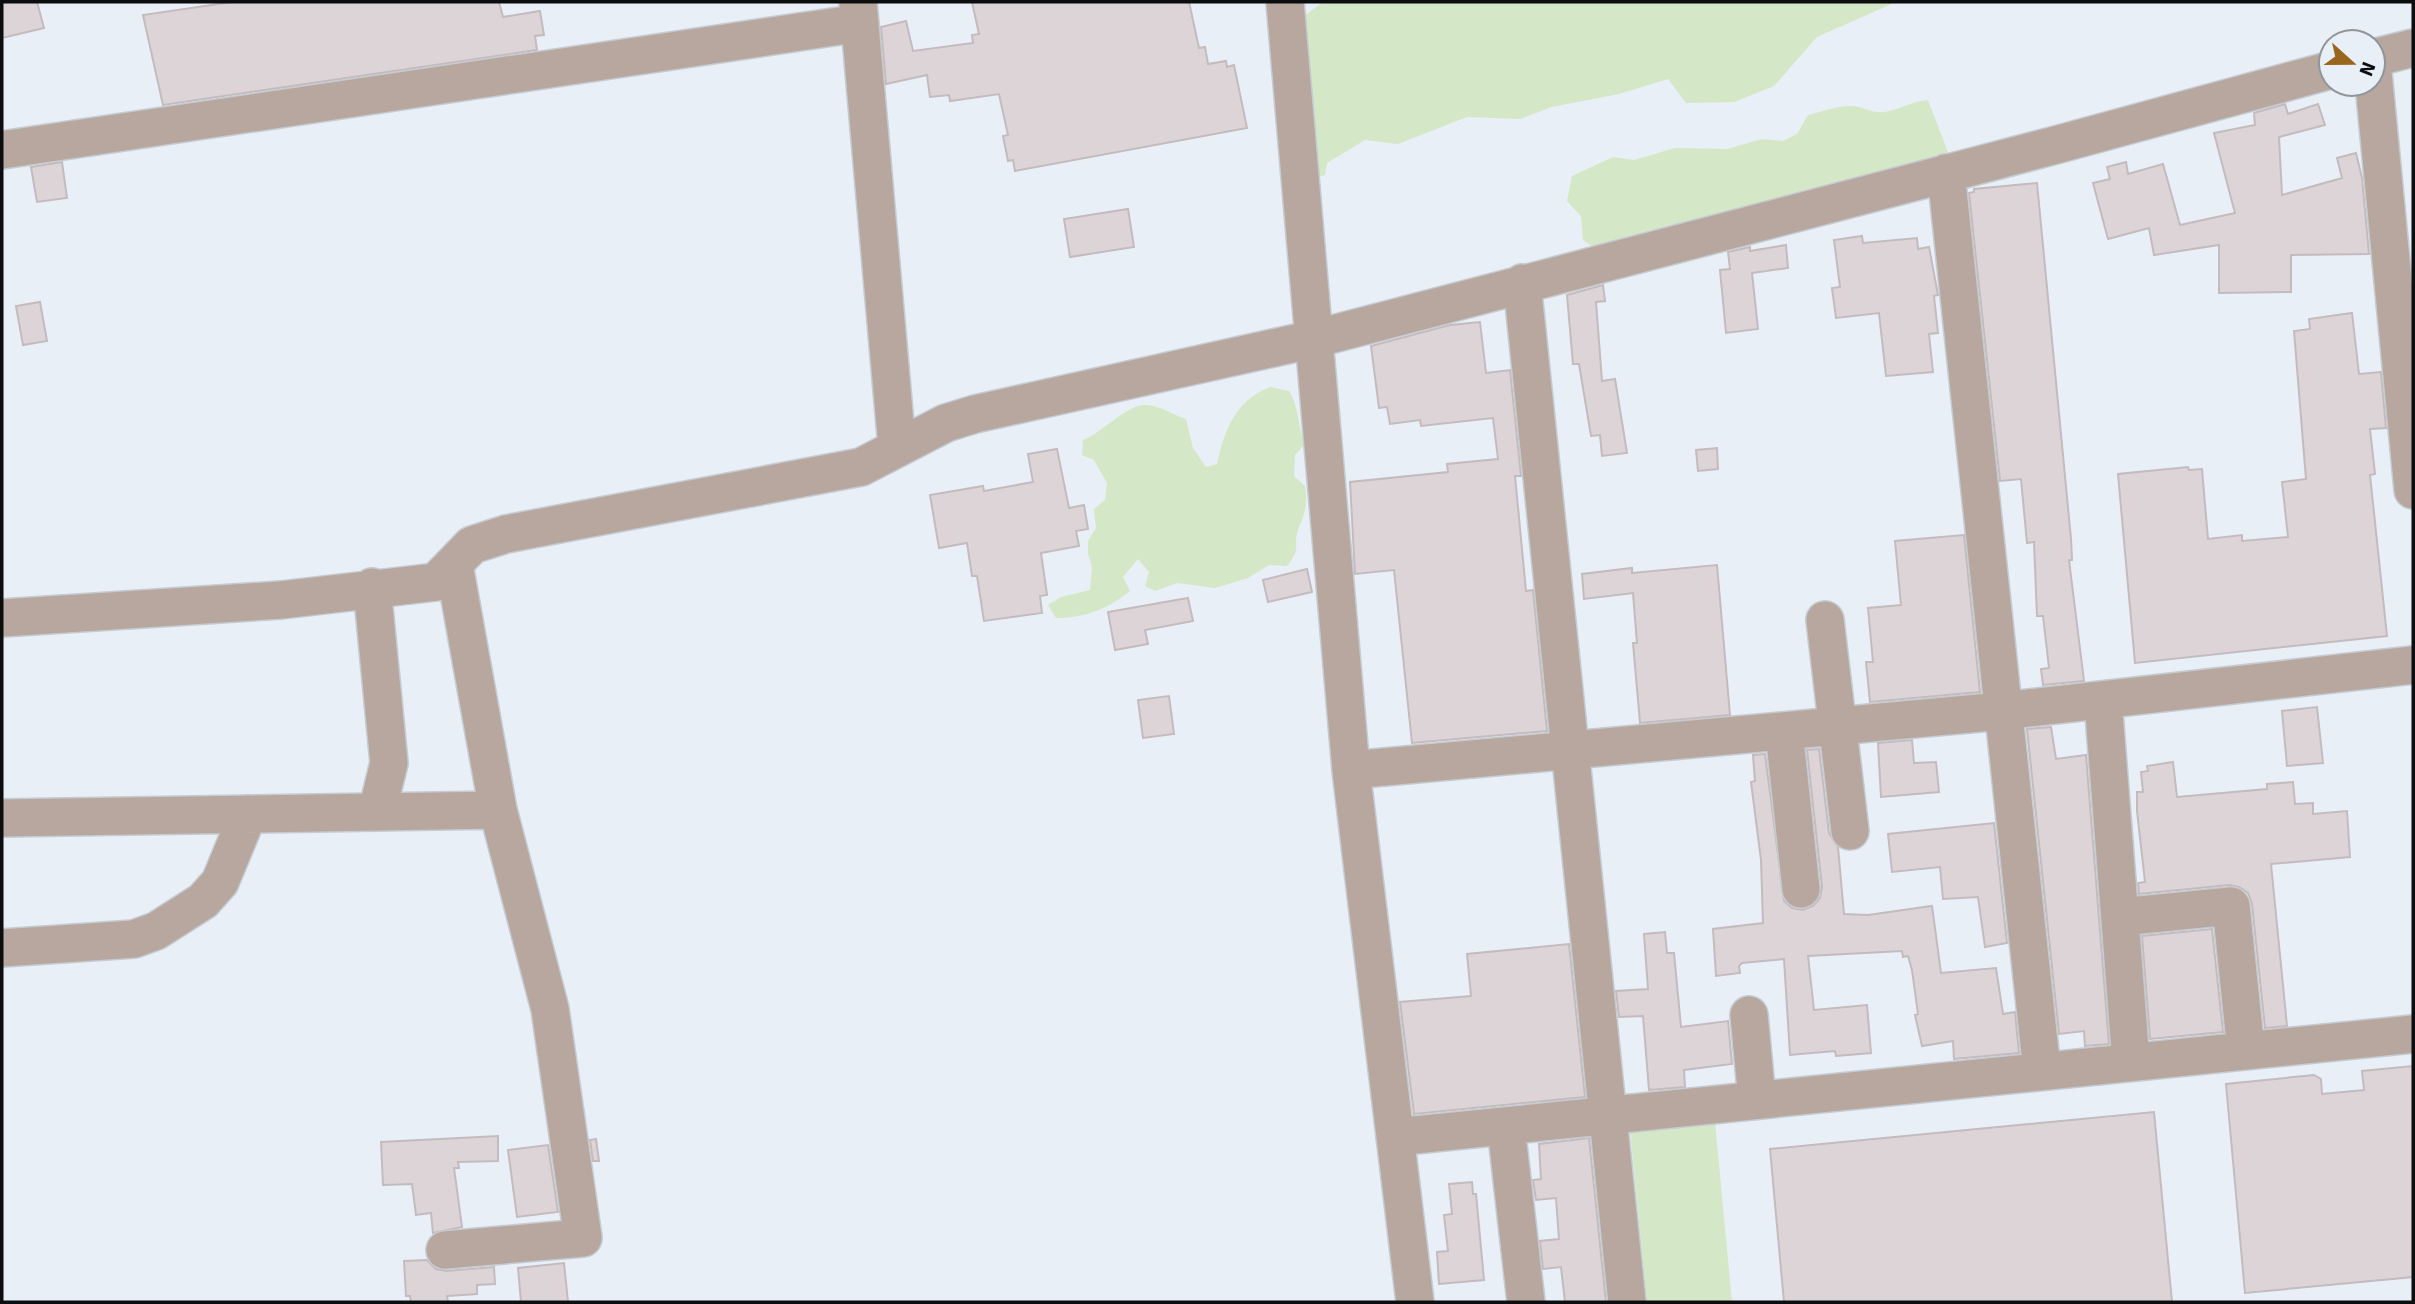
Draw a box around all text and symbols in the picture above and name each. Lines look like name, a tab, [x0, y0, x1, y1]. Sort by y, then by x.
north arrow	[2317, 28, 2387, 98]
text: N	[2353, 58, 2381, 79]

